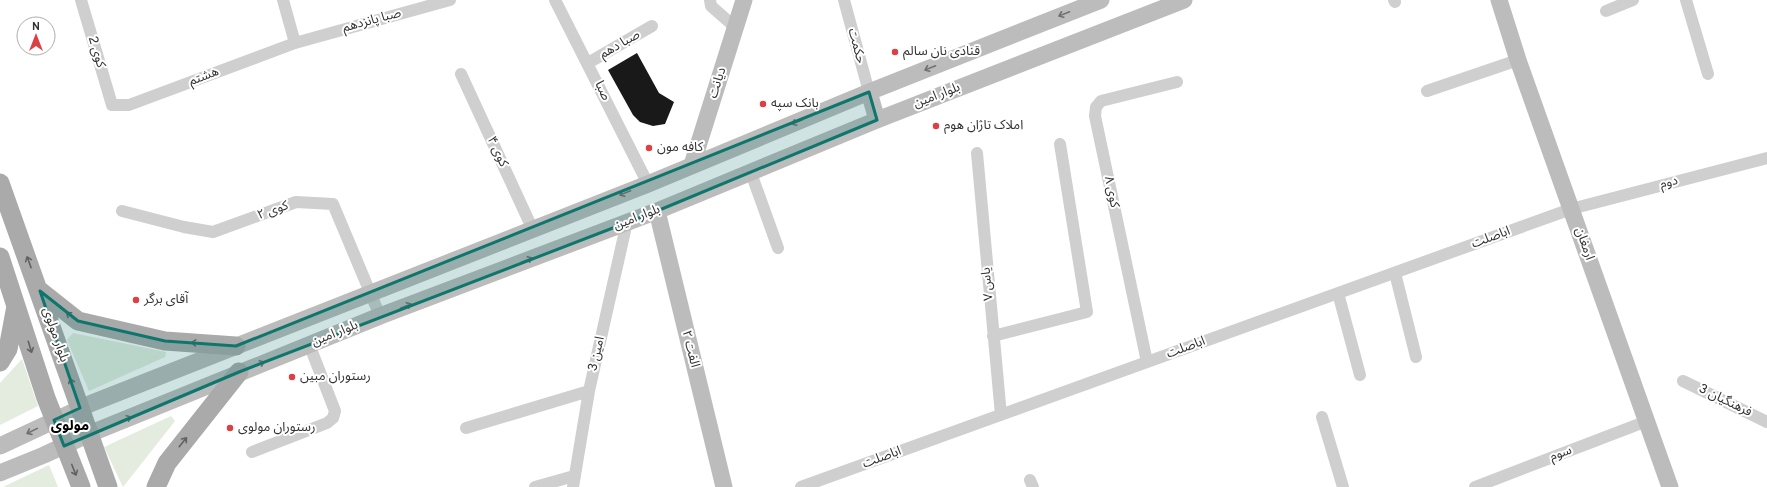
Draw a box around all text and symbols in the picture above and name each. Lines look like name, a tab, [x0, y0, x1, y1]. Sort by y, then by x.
street label: صبا پانزدهم	[341, 5, 404, 37]
one-way arrow	[1059, 11, 1071, 19]
north arrow	[16, 16, 56, 56]
text: N	[32, 20, 40, 34]
street label: صبا دهم	[597, 27, 644, 64]
street label: حکمت	[844, 27, 868, 66]
street label: کوی 2	[84, 34, 109, 70]
place label: قنادی نان سالم	[903, 44, 980, 61]
marker: قنادی نان سالم	[890, 47, 900, 57]
street label: هشتم	[187, 64, 222, 91]
one-way arrow	[925, 64, 937, 72]
street label: دیانت	[706, 66, 730, 100]
street label: صبا	[590, 79, 614, 104]
street label: بلوار امین	[911, 80, 963, 112]
place label: بانک سپه	[771, 96, 819, 112]
marker: بانک سپه	[758, 99, 768, 109]
one-way arrow	[791, 118, 803, 126]
place label: املاک تاژان هوم	[944, 118, 1023, 134]
marker: املاک تاژان هوم	[931, 121, 941, 131]
street label: کوی ۴	[483, 134, 511, 170]
place label: کافه مون	[657, 140, 704, 156]
marker: کافه مون	[644, 143, 654, 153]
street label: دوم	[1658, 173, 1680, 193]
street label: کوی ۸	[1100, 175, 1122, 210]
one-way arrow	[620, 189, 632, 197]
street label: کوی ۲	[255, 198, 291, 224]
street label: بلوار امین	[611, 202, 663, 234]
street label: اباصلت	[1469, 224, 1513, 252]
street label: ارمغان	[1571, 225, 1597, 263]
one-way arrow	[24, 256, 32, 268]
one-way arrow	[521, 256, 533, 264]
street label: یاس ۷	[979, 266, 997, 302]
place label: آقاى برگر	[143, 291, 189, 308]
marker: آقاى برگر	[131, 295, 141, 305]
one-way arrow	[399, 302, 411, 310]
street label: بلوار مولوی	[38, 306, 72, 364]
one-way arrow	[66, 312, 77, 320]
street label: بلوار امین	[309, 317, 361, 351]
street label: الفت ۲	[678, 329, 702, 369]
street label: اباصلت	[1164, 334, 1208, 362]
street label: امین 3	[585, 335, 609, 373]
one-way arrow	[191, 340, 204, 347]
one-way arrow	[27, 341, 34, 354]
one-way arrow	[252, 360, 264, 368]
place label: رستوران مبین	[300, 369, 371, 385]
marker: رستوران مبین	[287, 372, 297, 382]
one-way arrow	[68, 378, 75, 391]
street label: فرهنگیان 3	[1696, 381, 1754, 421]
one-way arrow	[119, 414, 131, 422]
district label: مولوی	[51, 418, 89, 435]
place label: رستوران مولوی	[238, 420, 315, 436]
marker: رستوران مولوی	[225, 423, 235, 433]
one-way arrow	[27, 428, 39, 435]
one-way arrow	[179, 437, 188, 448]
street label: سوم	[1548, 442, 1574, 466]
street label: اباصلت	[860, 444, 904, 472]
one-way arrow	[70, 463, 78, 475]

